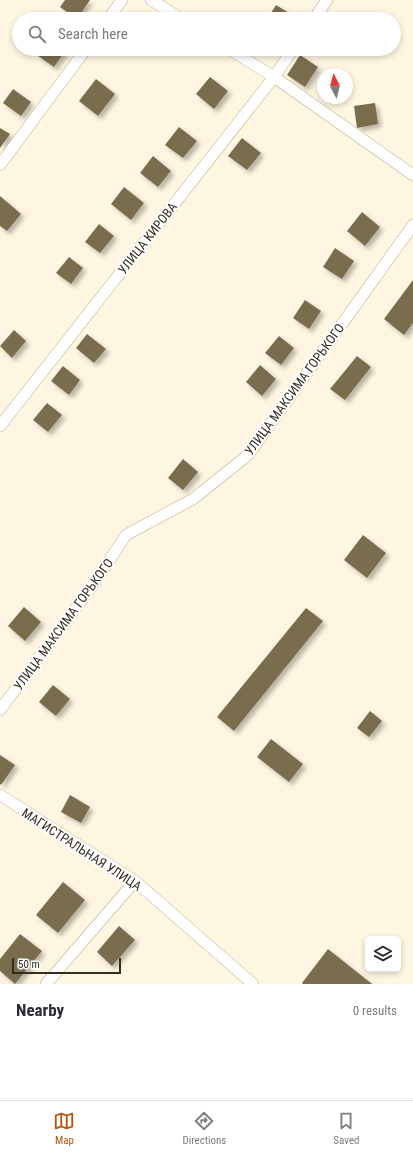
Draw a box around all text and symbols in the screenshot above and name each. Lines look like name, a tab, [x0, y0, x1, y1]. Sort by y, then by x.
search box	[12, 12, 401, 56]
icon: search	[26, 23, 48, 45]
text: Search here	[58, 25, 128, 43]
north arrow	[317, 68, 353, 104]
street label: УЛИЦА КИРОВА	[115, 199, 180, 277]
street label: УЛИЦА МАКСИМА ГОРЬКОГО	[242, 320, 347, 458]
street label: УЛИЦА МАКСИМА ГОРЬКОГО	[11, 555, 116, 693]
street label: МАГИСТРАЛЬНАЯ УЛИЦА	[19, 805, 145, 894]
map controls	[365, 936, 401, 972]
button: layers	[365, 936, 401, 972]
scale bar	[12, 956, 121, 975]
text: 50 m	[18, 958, 40, 971]
text: Nearby	[16, 1000, 64, 1020]
text: 0 results	[353, 1003, 397, 1018]
tab: Map	[53, 1110, 75, 1147]
tab: Directions	[182, 1110, 226, 1147]
tab: Saved	[333, 1110, 360, 1147]

